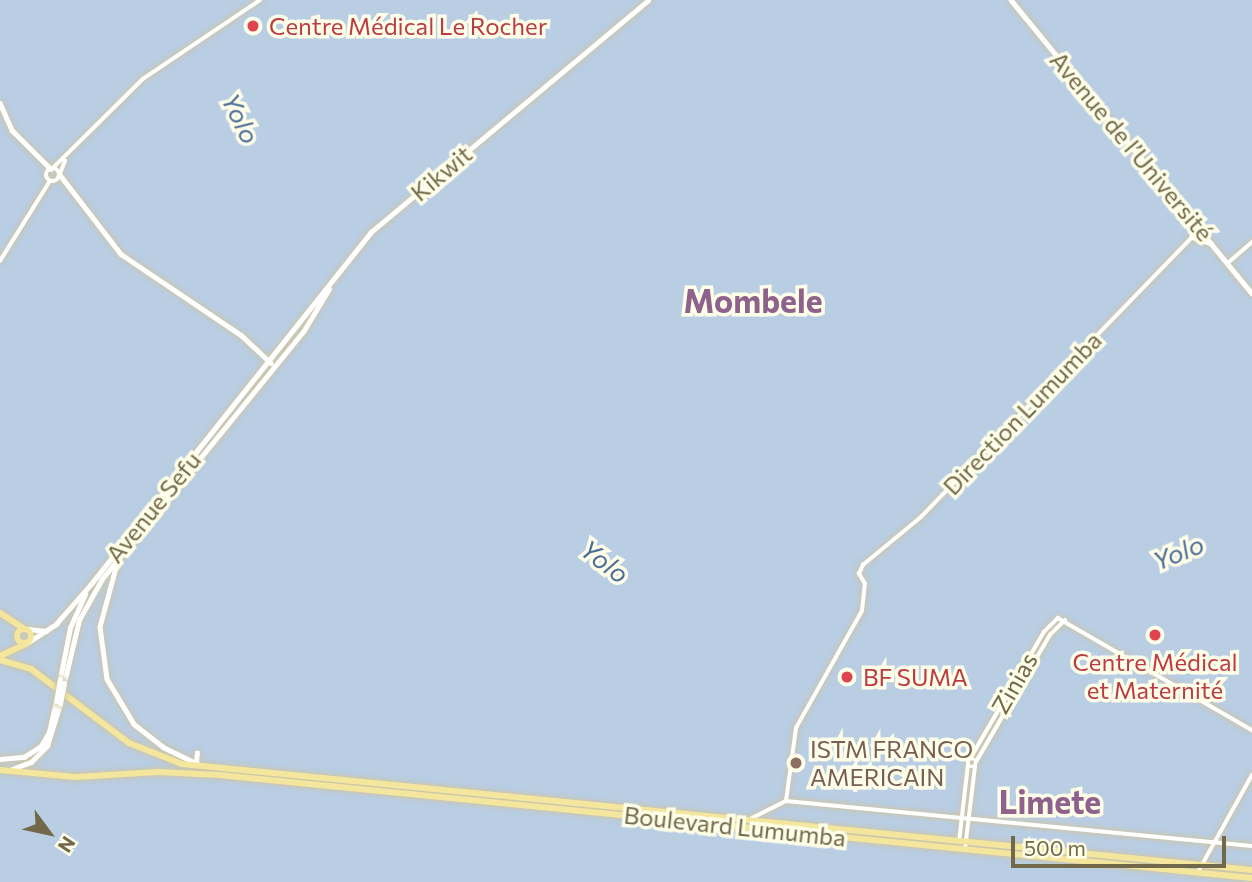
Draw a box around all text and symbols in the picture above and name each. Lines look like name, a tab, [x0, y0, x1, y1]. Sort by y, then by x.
place label: Centre Médical Le Rocher	[269, 12, 547, 40]
marker: Centre Médical Le Rocher	[243, 16, 263, 36]
street label: Avenue de l’Université	[1045, 46, 1219, 246]
water label: Yolo	[215, 88, 267, 148]
street label: Kikwit	[405, 139, 477, 207]
district label: Mombele	[683, 281, 823, 319]
street label: Direction Lumumba	[937, 326, 1107, 500]
street label: Avenue Sefu	[100, 446, 206, 568]
water label: Yolo	[1148, 528, 1208, 576]
water label: Yolo	[575, 533, 635, 589]
marker: Centre Médical et Maternité	[1145, 625, 1165, 645]
street label: Zinias	[985, 647, 1043, 719]
place label: Centre Médical et Maternité	[1072, 648, 1238, 704]
place label: BF SUMA	[863, 663, 968, 691]
marker: BF SUMA	[837, 667, 857, 687]
place label: ISTM FRANCO AMERICAIN	[810, 735, 973, 791]
marker: ISTM FRANCO AMERICAIN	[788, 755, 804, 771]
district label: Limete	[999, 782, 1101, 820]
north arrow	[14, 798, 84, 868]
street label: Boulevard Lumumba	[623, 800, 847, 852]
scale bar	[1014, 822, 1229, 866]
text: N	[54, 832, 81, 857]
text: 500 m	[1024, 835, 1086, 860]

